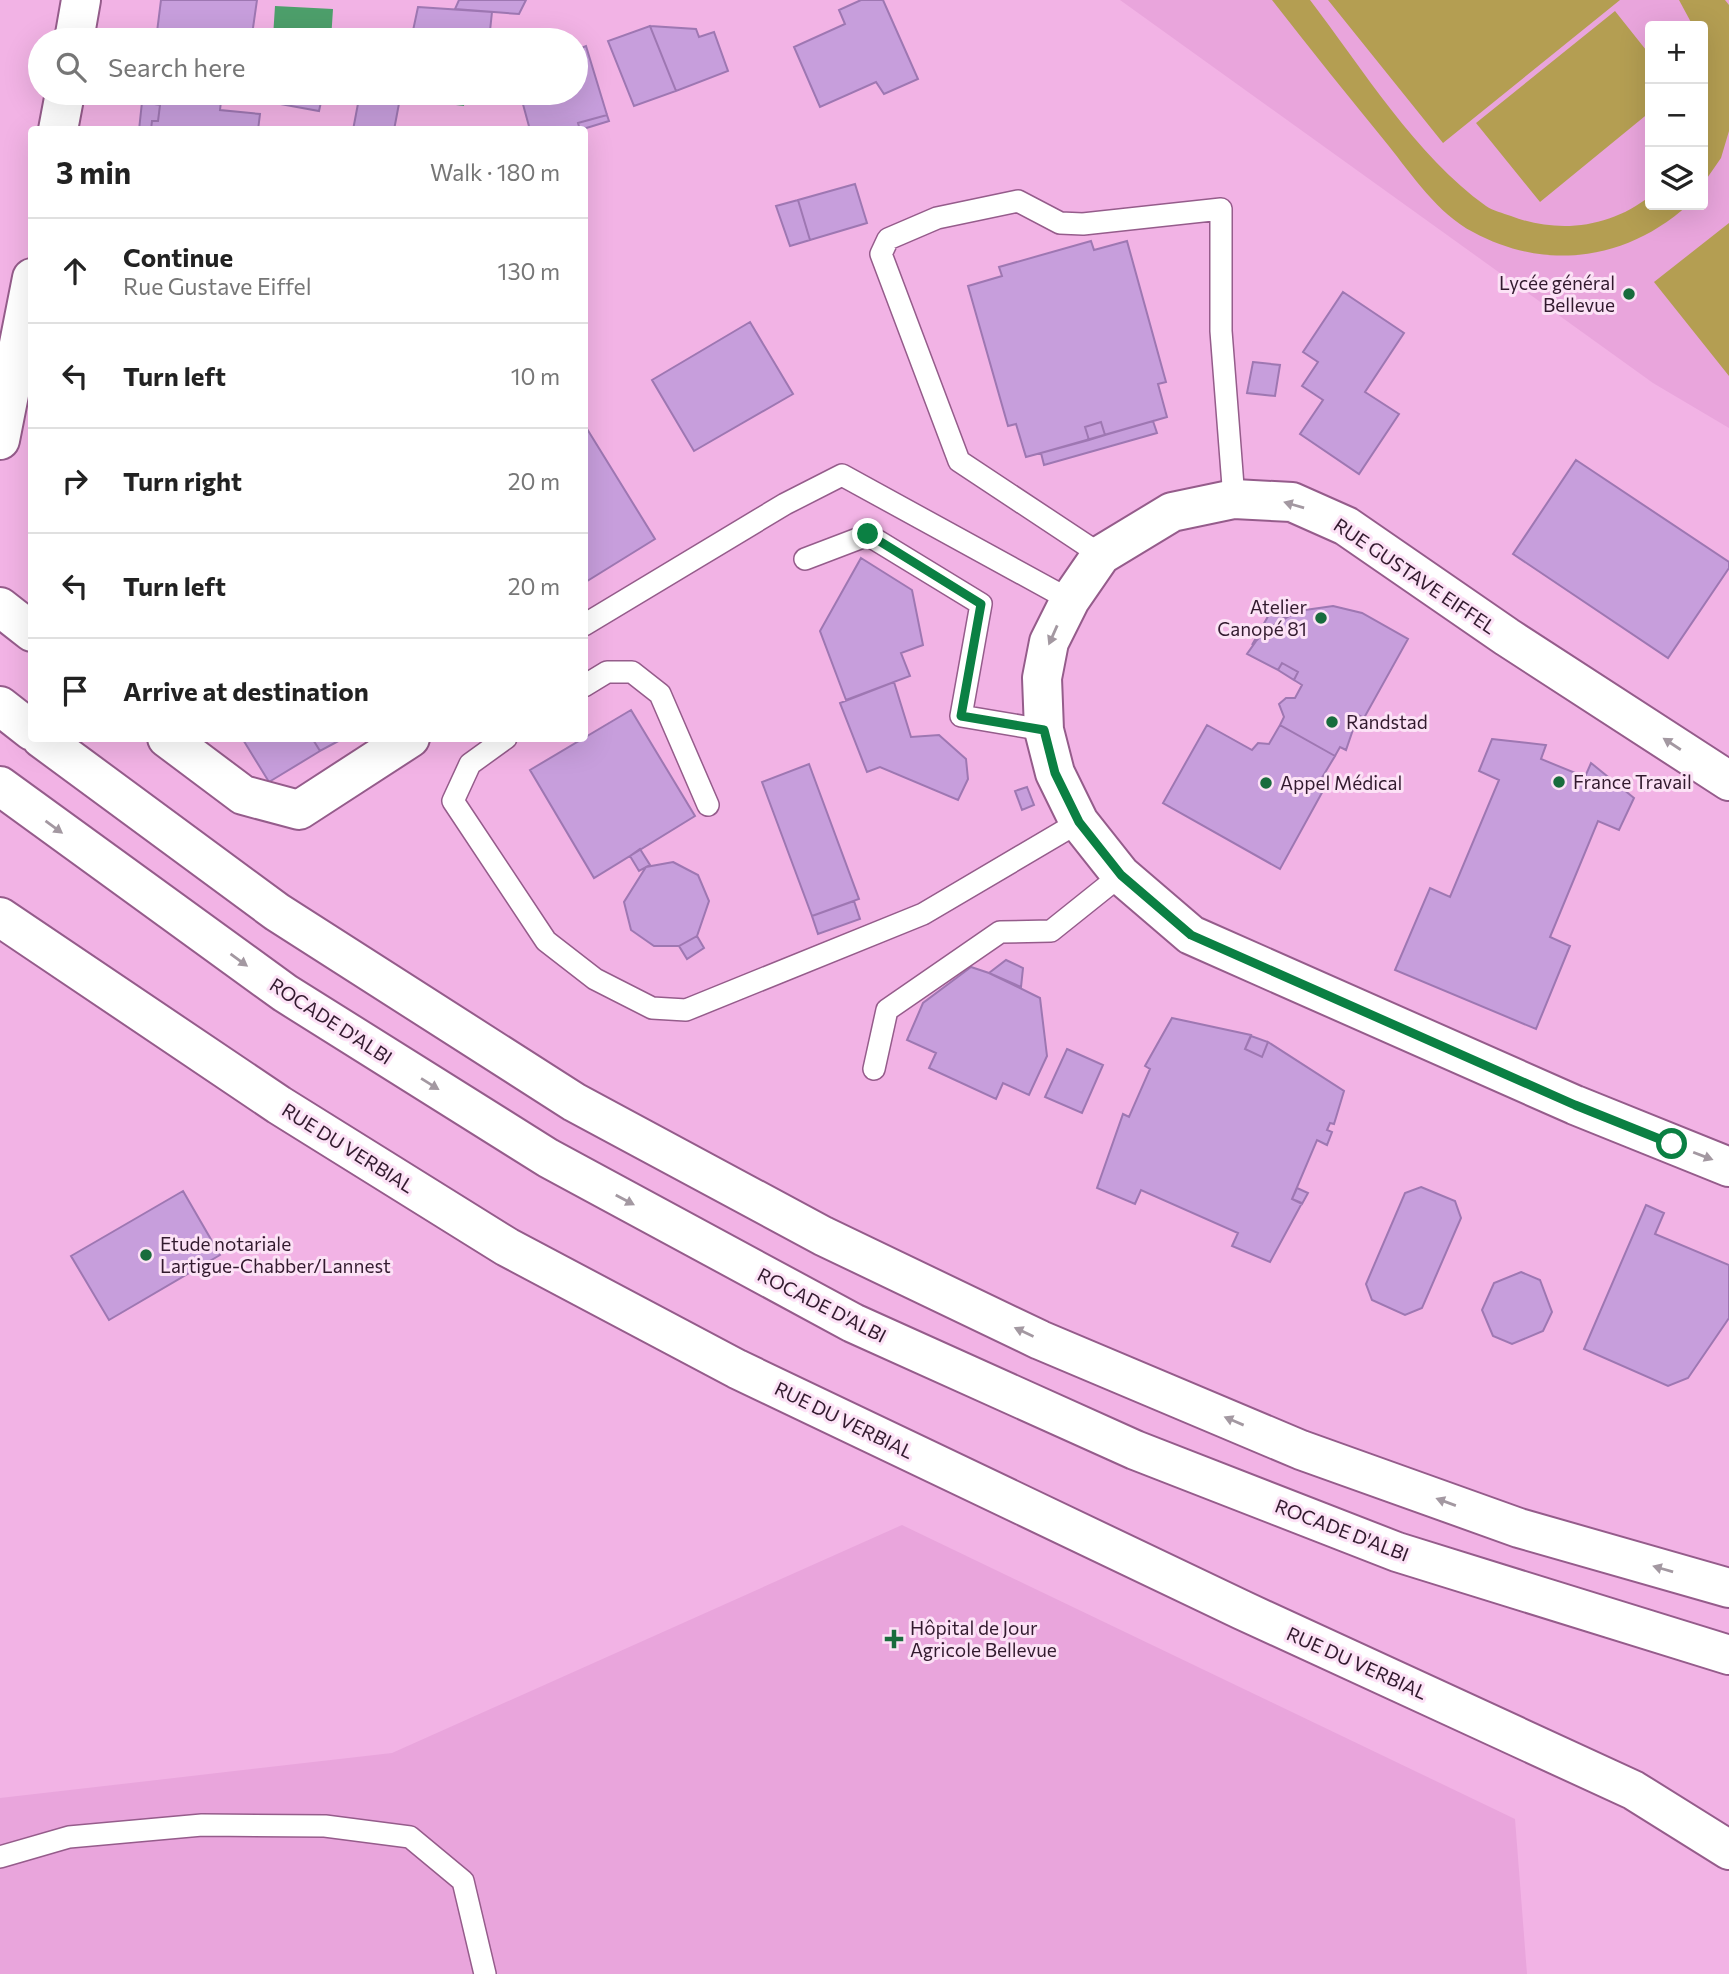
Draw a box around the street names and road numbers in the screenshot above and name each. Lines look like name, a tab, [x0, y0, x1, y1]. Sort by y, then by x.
street label: RUE GUSTAVE EIFFEL	[1330, 513, 1501, 638]
street label: ROCADE D'ALBI	[266, 972, 397, 1069]
street label: RUE DU VERBIAL	[278, 1098, 419, 1197]
street label: ROCADE D'ALBI	[754, 1262, 890, 1347]
street label: RUE DU VERBIAL	[771, 1376, 917, 1463]
street label: ROCADE D'ALBI	[1272, 1493, 1412, 1566]
street label: RUE DU VERBIAL	[1283, 1621, 1431, 1704]

